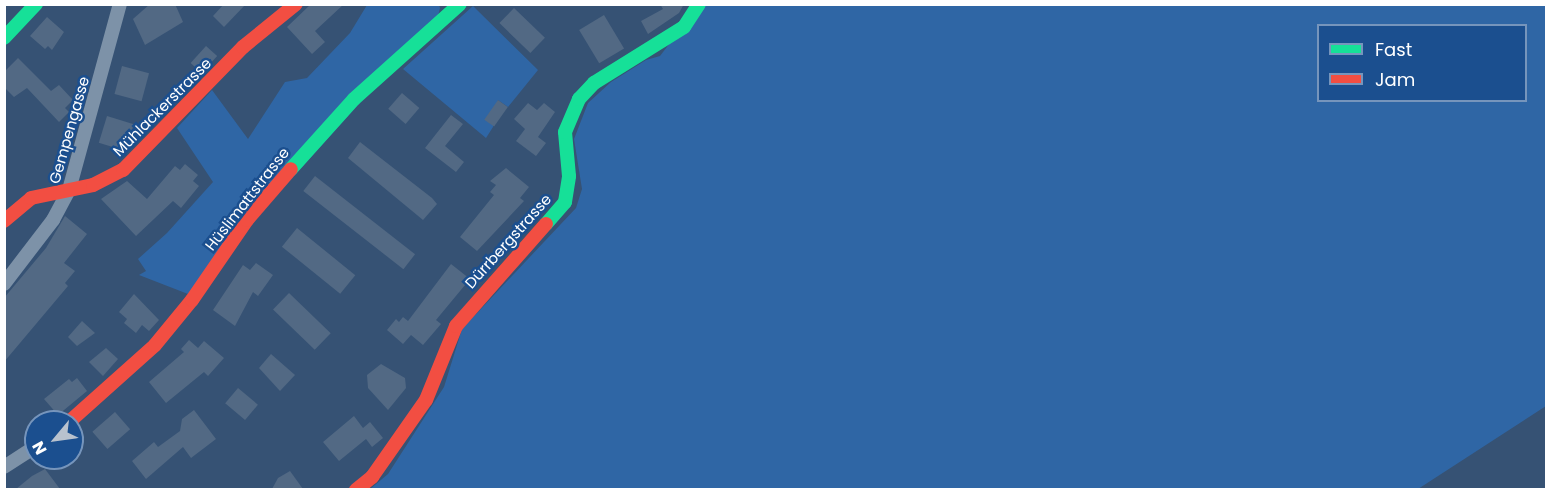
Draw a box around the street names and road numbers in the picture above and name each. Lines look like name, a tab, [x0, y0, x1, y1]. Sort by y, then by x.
street label: Mühlackerstrasse	[109, 54, 215, 160]
street label: Gempengasse	[45, 74, 93, 186]
street label: Hüslimattstrasse	[201, 144, 293, 254]
street label: Dürrbergstrasse	[461, 190, 555, 292]

